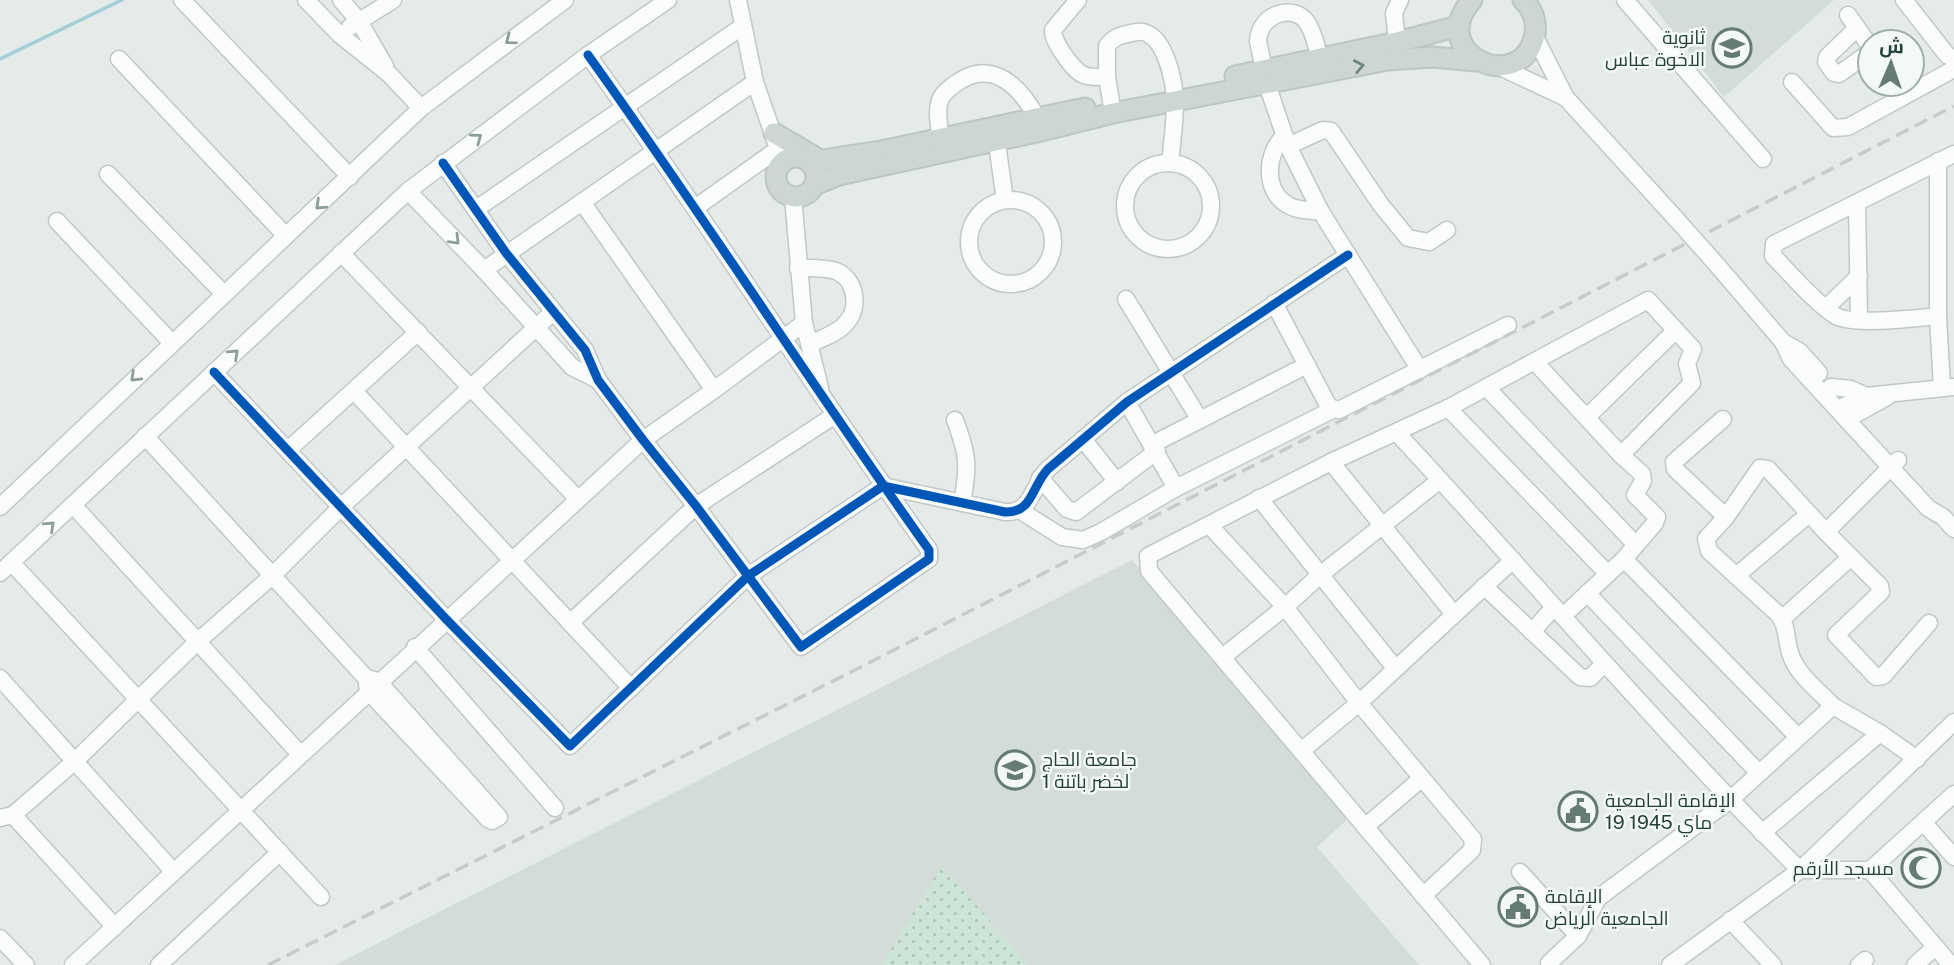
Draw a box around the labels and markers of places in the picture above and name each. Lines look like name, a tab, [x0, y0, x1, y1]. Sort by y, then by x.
place label: ثانوية الاخوة عباس	[1605, 26, 1705, 71]
school or university icon: ثانوية الاخوة عباس	[1711, 27, 1753, 69]
place label: جامعة الحاج لخضر باتنة 1	[1042, 748, 1136, 793]
school or university icon: جامعة الحاج لخضر باتنة 1	[994, 749, 1036, 791]
place label: الإقامة الجامعية 19 ماي 1945	[1605, 789, 1736, 837]
public building icon: الإقامة الجامعية 19 ماي 1945	[1557, 790, 1599, 832]
mosque icon: مسجد الأرقم	[1900, 847, 1942, 889]
place label: مسجد الأرقم	[1793, 857, 1894, 882]
place label: الإقامة الجامعية الرياض	[1545, 885, 1669, 930]
public building icon: الإقامة الجامعية الرياض	[1497, 886, 1539, 928]

